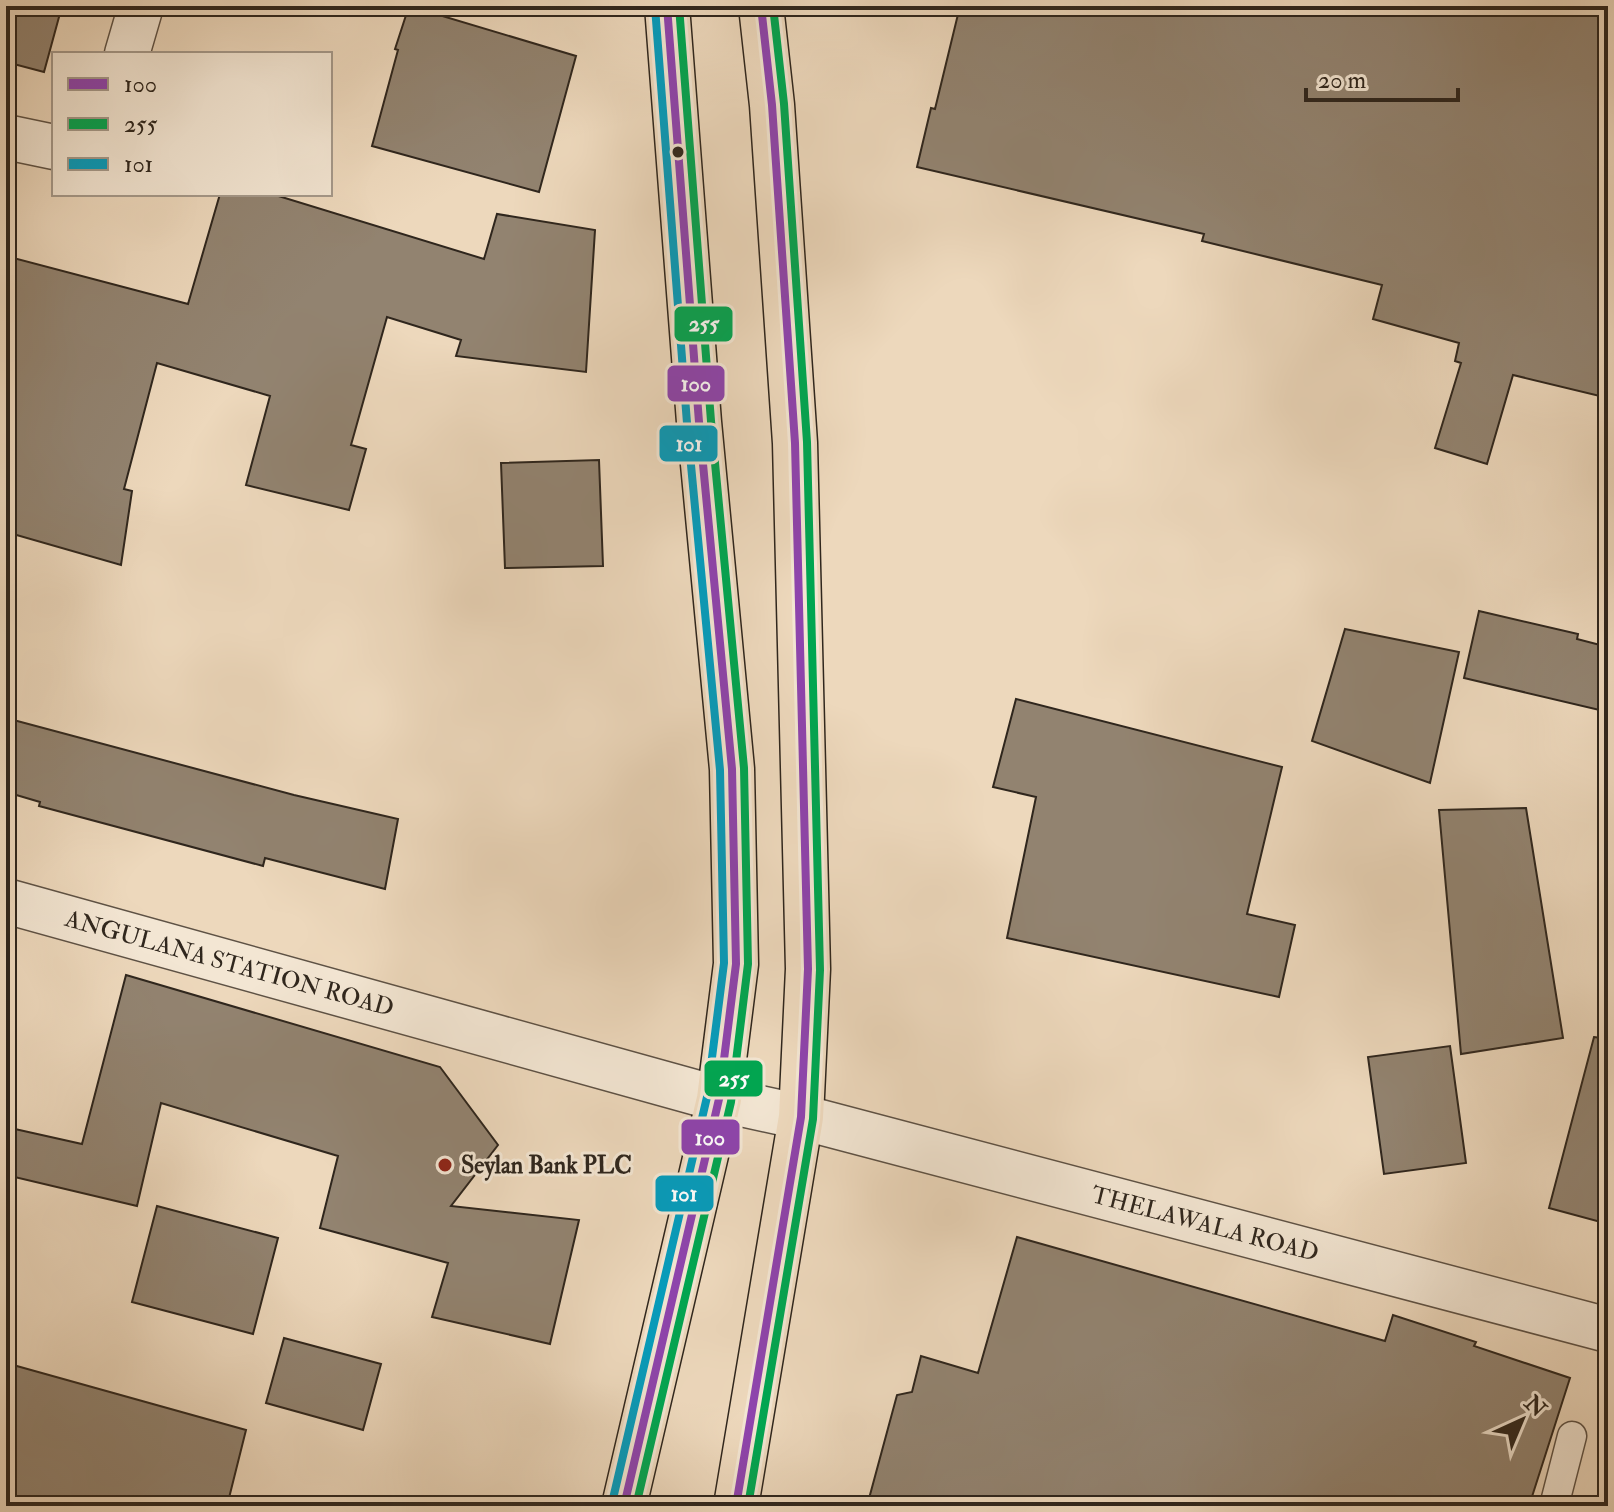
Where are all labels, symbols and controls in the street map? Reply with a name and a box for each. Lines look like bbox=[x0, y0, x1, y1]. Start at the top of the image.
legend bbox=[52, 52, 332, 196]
scale bar bbox=[1306, 52, 1458, 102]
text: 20 m bbox=[1318, 65, 1367, 96]
text: 100 bbox=[124, 69, 157, 100]
text: 255 bbox=[124, 109, 158, 140]
unlabelled marker bbox=[670, 144, 686, 160]
text: 101 bbox=[124, 149, 153, 180]
line badge: 255 bbox=[673, 305, 734, 343]
text: 255 bbox=[689, 310, 720, 338]
line badge: 100 bbox=[666, 364, 726, 403]
text: 100 bbox=[681, 370, 711, 398]
line badge: 101 bbox=[658, 424, 719, 463]
text: 101 bbox=[676, 430, 703, 458]
street label: ANGULANA STATION ROAD bbox=[61, 902, 397, 1023]
line badge: 255 bbox=[703, 1059, 764, 1098]
text: 255 bbox=[719, 1065, 750, 1093]
line badge: 100 bbox=[680, 1118, 741, 1156]
text: 100 bbox=[695, 1124, 725, 1152]
place label: Seylan Bank PLC bbox=[461, 1150, 632, 1181]
marker: Seylan Bank PLC bbox=[436, 1156, 454, 1174]
line badge: 101 bbox=[654, 1174, 715, 1213]
street label: THELAWALA ROAD bbox=[1088, 1179, 1322, 1268]
text: 101 bbox=[671, 1180, 698, 1208]
north arrow bbox=[1482, 1380, 1562, 1460]
text: N bbox=[1518, 1389, 1552, 1423]

